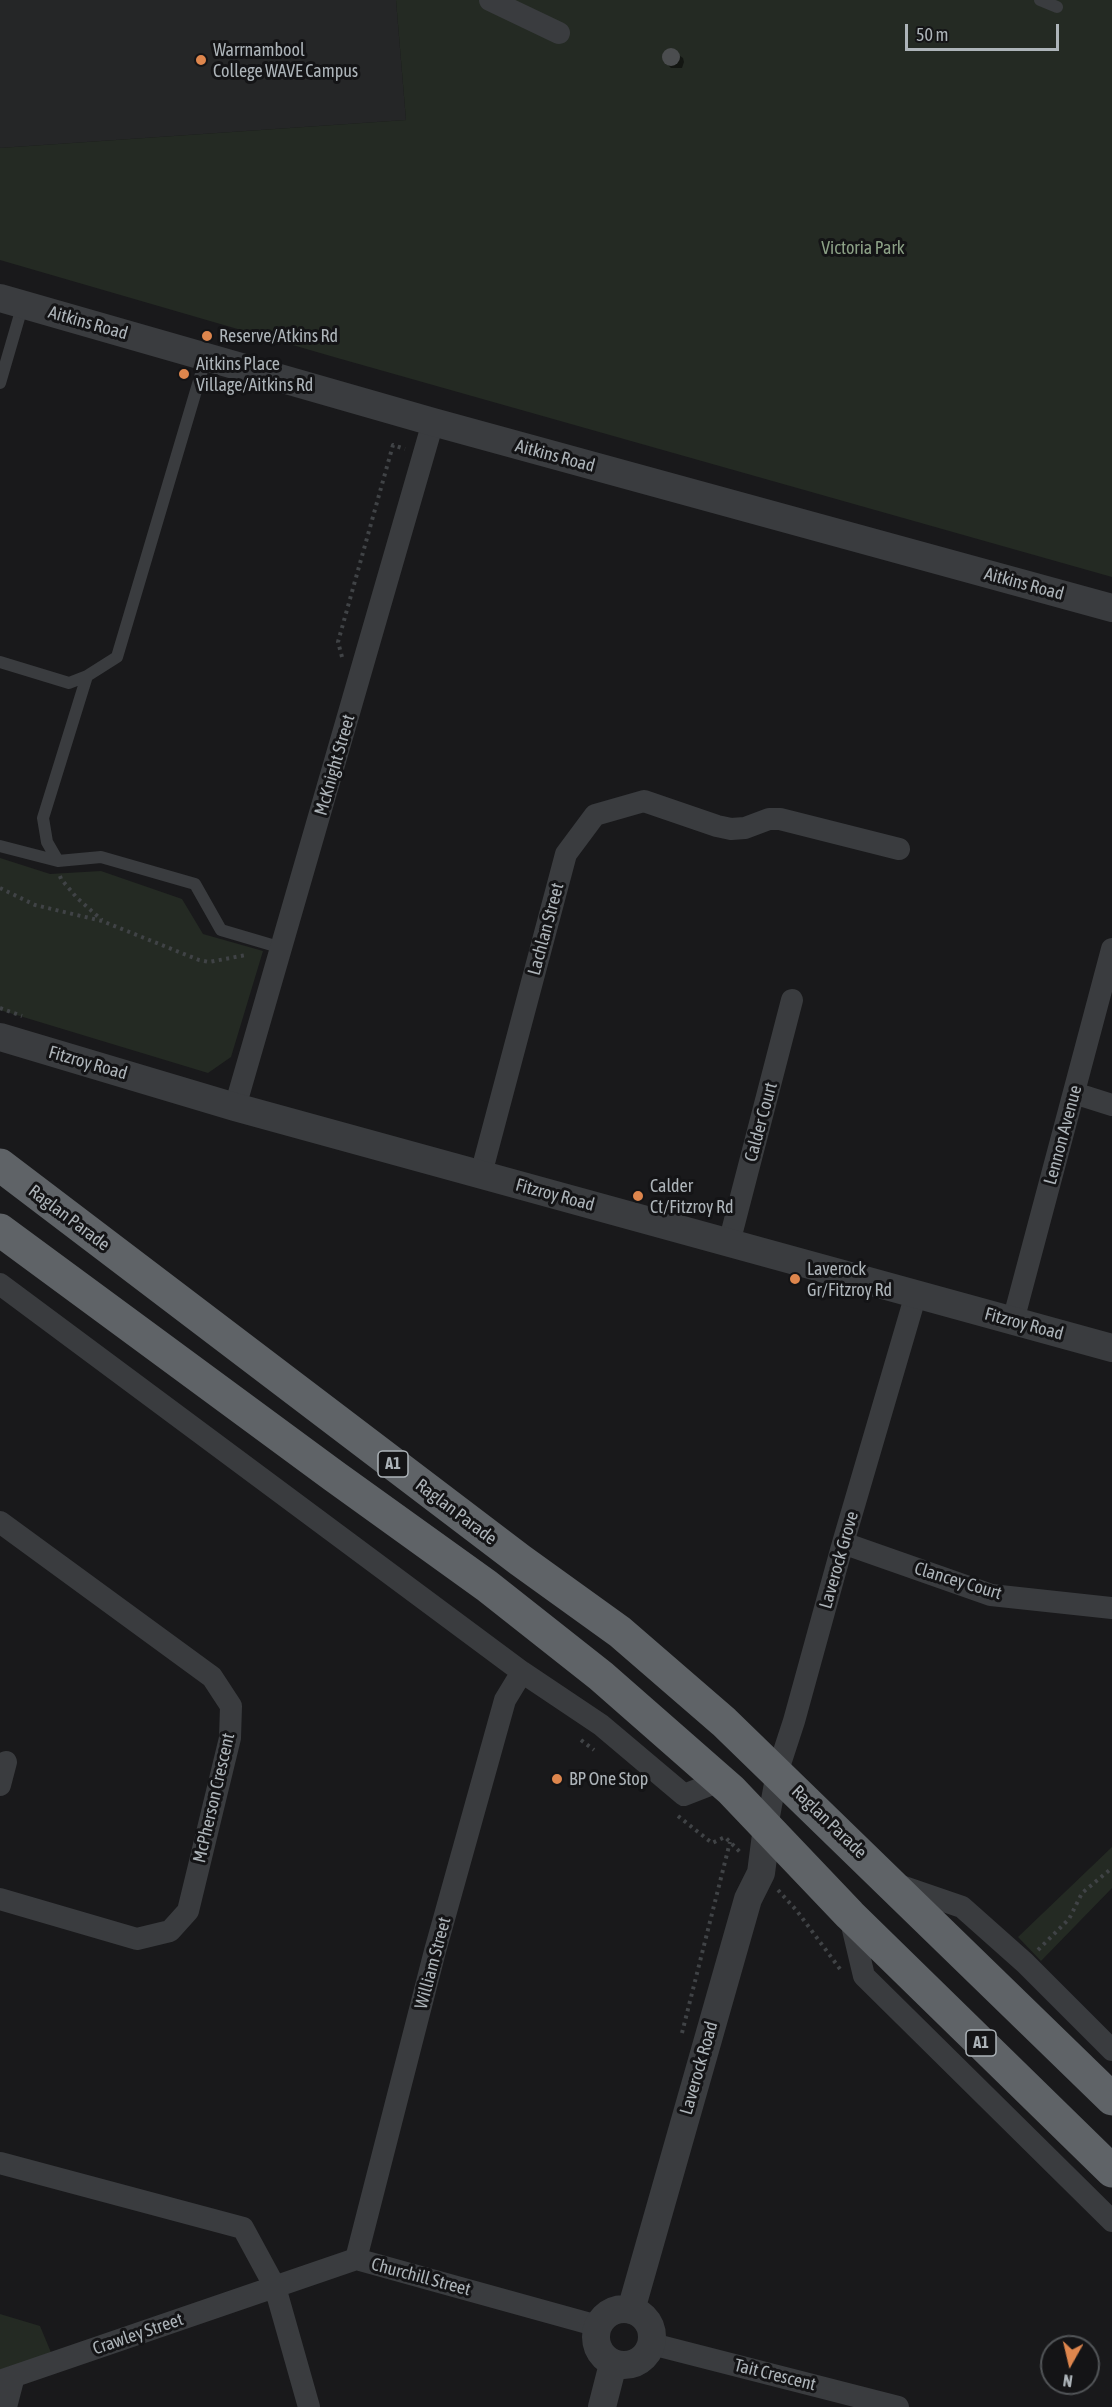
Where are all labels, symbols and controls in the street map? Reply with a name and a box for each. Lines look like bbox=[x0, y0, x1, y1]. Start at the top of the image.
scale bar bbox=[908, 12, 1062, 50]
text: 50 m bbox=[916, 24, 948, 45]
place label: Warrnambool College WAVE Campus bbox=[213, 39, 358, 82]
marker: Warrnambool College WAVE Campus bbox=[194, 53, 208, 67]
park label: Victoria Park bbox=[821, 237, 905, 259]
street label: Aitkins Road bbox=[46, 301, 130, 345]
place label: Reserve/Atkins Rd bbox=[219, 325, 338, 347]
marker: Reserve/Atkins Rd bbox=[200, 329, 214, 343]
place label: Aitkins Place Village/Aitkins Rd bbox=[196, 353, 313, 395]
marker: Aitkins Place Village/Aitkins Rd bbox=[177, 367, 191, 381]
street label: Aitkins Road bbox=[513, 435, 597, 477]
street label: Aitkins Road bbox=[982, 563, 1066, 605]
street label: McKnight Street bbox=[310, 712, 360, 818]
street label: Lachlan Street bbox=[523, 881, 569, 977]
street label: Fitzroy Road bbox=[46, 1041, 130, 1085]
street label: Calder Court bbox=[740, 1080, 782, 1164]
street label: Lennon Avenue bbox=[1039, 1083, 1087, 1187]
street label: Fitzroy Road bbox=[513, 1174, 597, 1216]
place label: Calder Ct/Fitzroy Rd bbox=[650, 1175, 733, 1218]
street label: Raglan Parade bbox=[24, 1180, 114, 1256]
marker: Calder Ct/Fitzroy Rd bbox=[631, 1189, 645, 1203]
place label: Laverock Gr/Fitzroy Rd bbox=[807, 1258, 892, 1300]
marker: Laverock Gr/Fitzroy Rd bbox=[788, 1272, 802, 1286]
street label: Fitzroy Road bbox=[982, 1303, 1066, 1345]
road number: A1 bbox=[378, 1451, 408, 1477]
street label: Raglan Parade bbox=[411, 1474, 501, 1550]
street label: Laverock Grove bbox=[815, 1509, 863, 1611]
street label: Clancey Court bbox=[912, 1558, 1004, 1604]
street label: McPherson Crescent bbox=[189, 1731, 239, 1865]
place label: BP One Stop bbox=[569, 1768, 648, 1790]
marker: BP One Stop bbox=[550, 1772, 564, 1786]
street label: Raglan Parade bbox=[787, 1781, 871, 1863]
street label: William Street bbox=[410, 1915, 456, 2011]
street label: Laverock Road bbox=[675, 2019, 723, 2117]
road number: A1 bbox=[966, 2030, 996, 2056]
street label: Churchill Street bbox=[369, 2253, 473, 2301]
street label: Crawley Street bbox=[90, 2308, 186, 2360]
north arrow bbox=[1040, 2335, 1100, 2395]
street label: Tait Crescent bbox=[732, 2354, 818, 2396]
text: N bbox=[1062, 2371, 1074, 2390]

